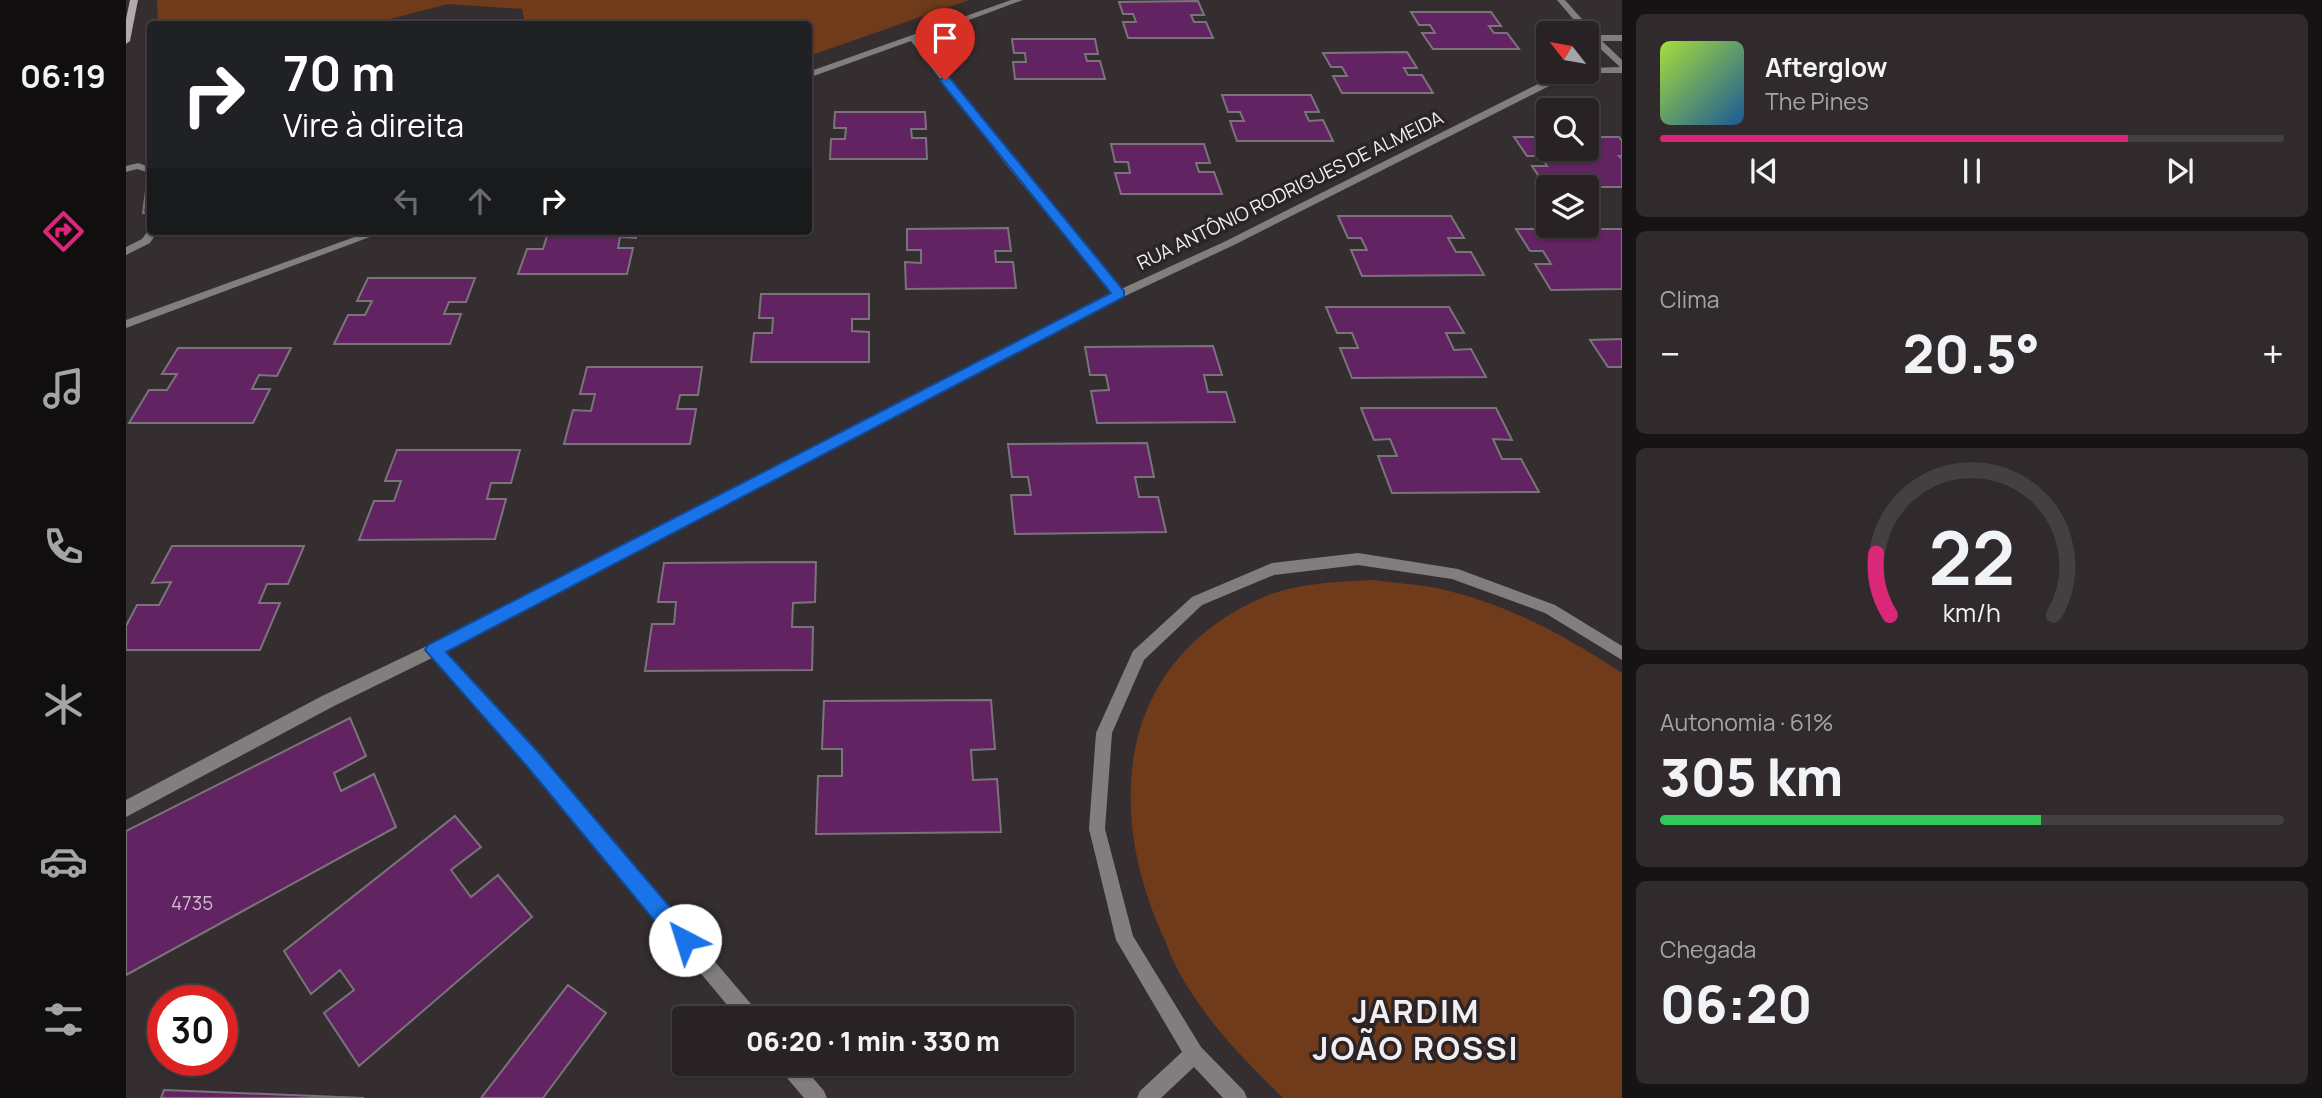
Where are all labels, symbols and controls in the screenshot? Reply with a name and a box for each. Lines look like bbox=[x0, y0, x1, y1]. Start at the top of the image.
pin bbox=[915, 8, 975, 80]
icon: arrive bbox=[926, 19, 964, 57]
north arrow bbox=[1536, 21, 1600, 84]
map controls bbox=[1536, 21, 1599, 238]
text: 70 m bbox=[283, 39, 395, 106]
icon: right bbox=[168, 49, 259, 140]
text: Afterglow bbox=[1765, 49, 1887, 85]
text: 06:19 bbox=[20, 54, 106, 98]
text: The Pines bbox=[1765, 85, 1869, 117]
button: search bbox=[1536, 98, 1599, 161]
text: Vire à direita bbox=[283, 103, 464, 147]
street label: RUA ANTÔNIO RODRIGUES DE ALMEIDA bbox=[1132, 104, 1448, 276]
icon: previous bbox=[1745, 152, 1783, 190]
icon: pause bbox=[1953, 152, 1991, 190]
icon: next bbox=[2161, 152, 2199, 190]
button: layers bbox=[1536, 175, 1599, 238]
icon: left bbox=[388, 182, 426, 220]
icon: ahead bbox=[461, 182, 499, 220]
icon: right bbox=[534, 182, 572, 220]
icon: directions bbox=[39, 207, 88, 256]
text: Clima bbox=[1660, 283, 1719, 315]
text: 20.5° bbox=[1903, 318, 2040, 389]
text: − bbox=[1660, 327, 1681, 379]
text: + bbox=[2262, 327, 2284, 379]
icon: music bbox=[39, 364, 88, 413]
text: 22 bbox=[1929, 507, 2015, 607]
icon: phone bbox=[39, 522, 88, 571]
text: km/h bbox=[1943, 595, 2001, 630]
icon: climate bbox=[39, 680, 88, 729]
text: Autonomia · 61% bbox=[1660, 706, 1833, 738]
text: 305 km bbox=[1660, 741, 1843, 812]
icon: car bbox=[39, 837, 88, 886]
house number: 4735 bbox=[171, 890, 213, 916]
position arrow bbox=[648, 903, 722, 977]
text: Chegada bbox=[1660, 933, 1756, 965]
text: 06:20 bbox=[1660, 968, 1812, 1039]
speed limit sign: 30 bbox=[147, 985, 238, 1076]
district label: JARDIM JOÃO ROSSI bbox=[1312, 989, 1520, 1070]
icon: filters bbox=[39, 995, 88, 1044]
text: 06:20 · 1 min · 330 m bbox=[746, 1023, 1000, 1059]

